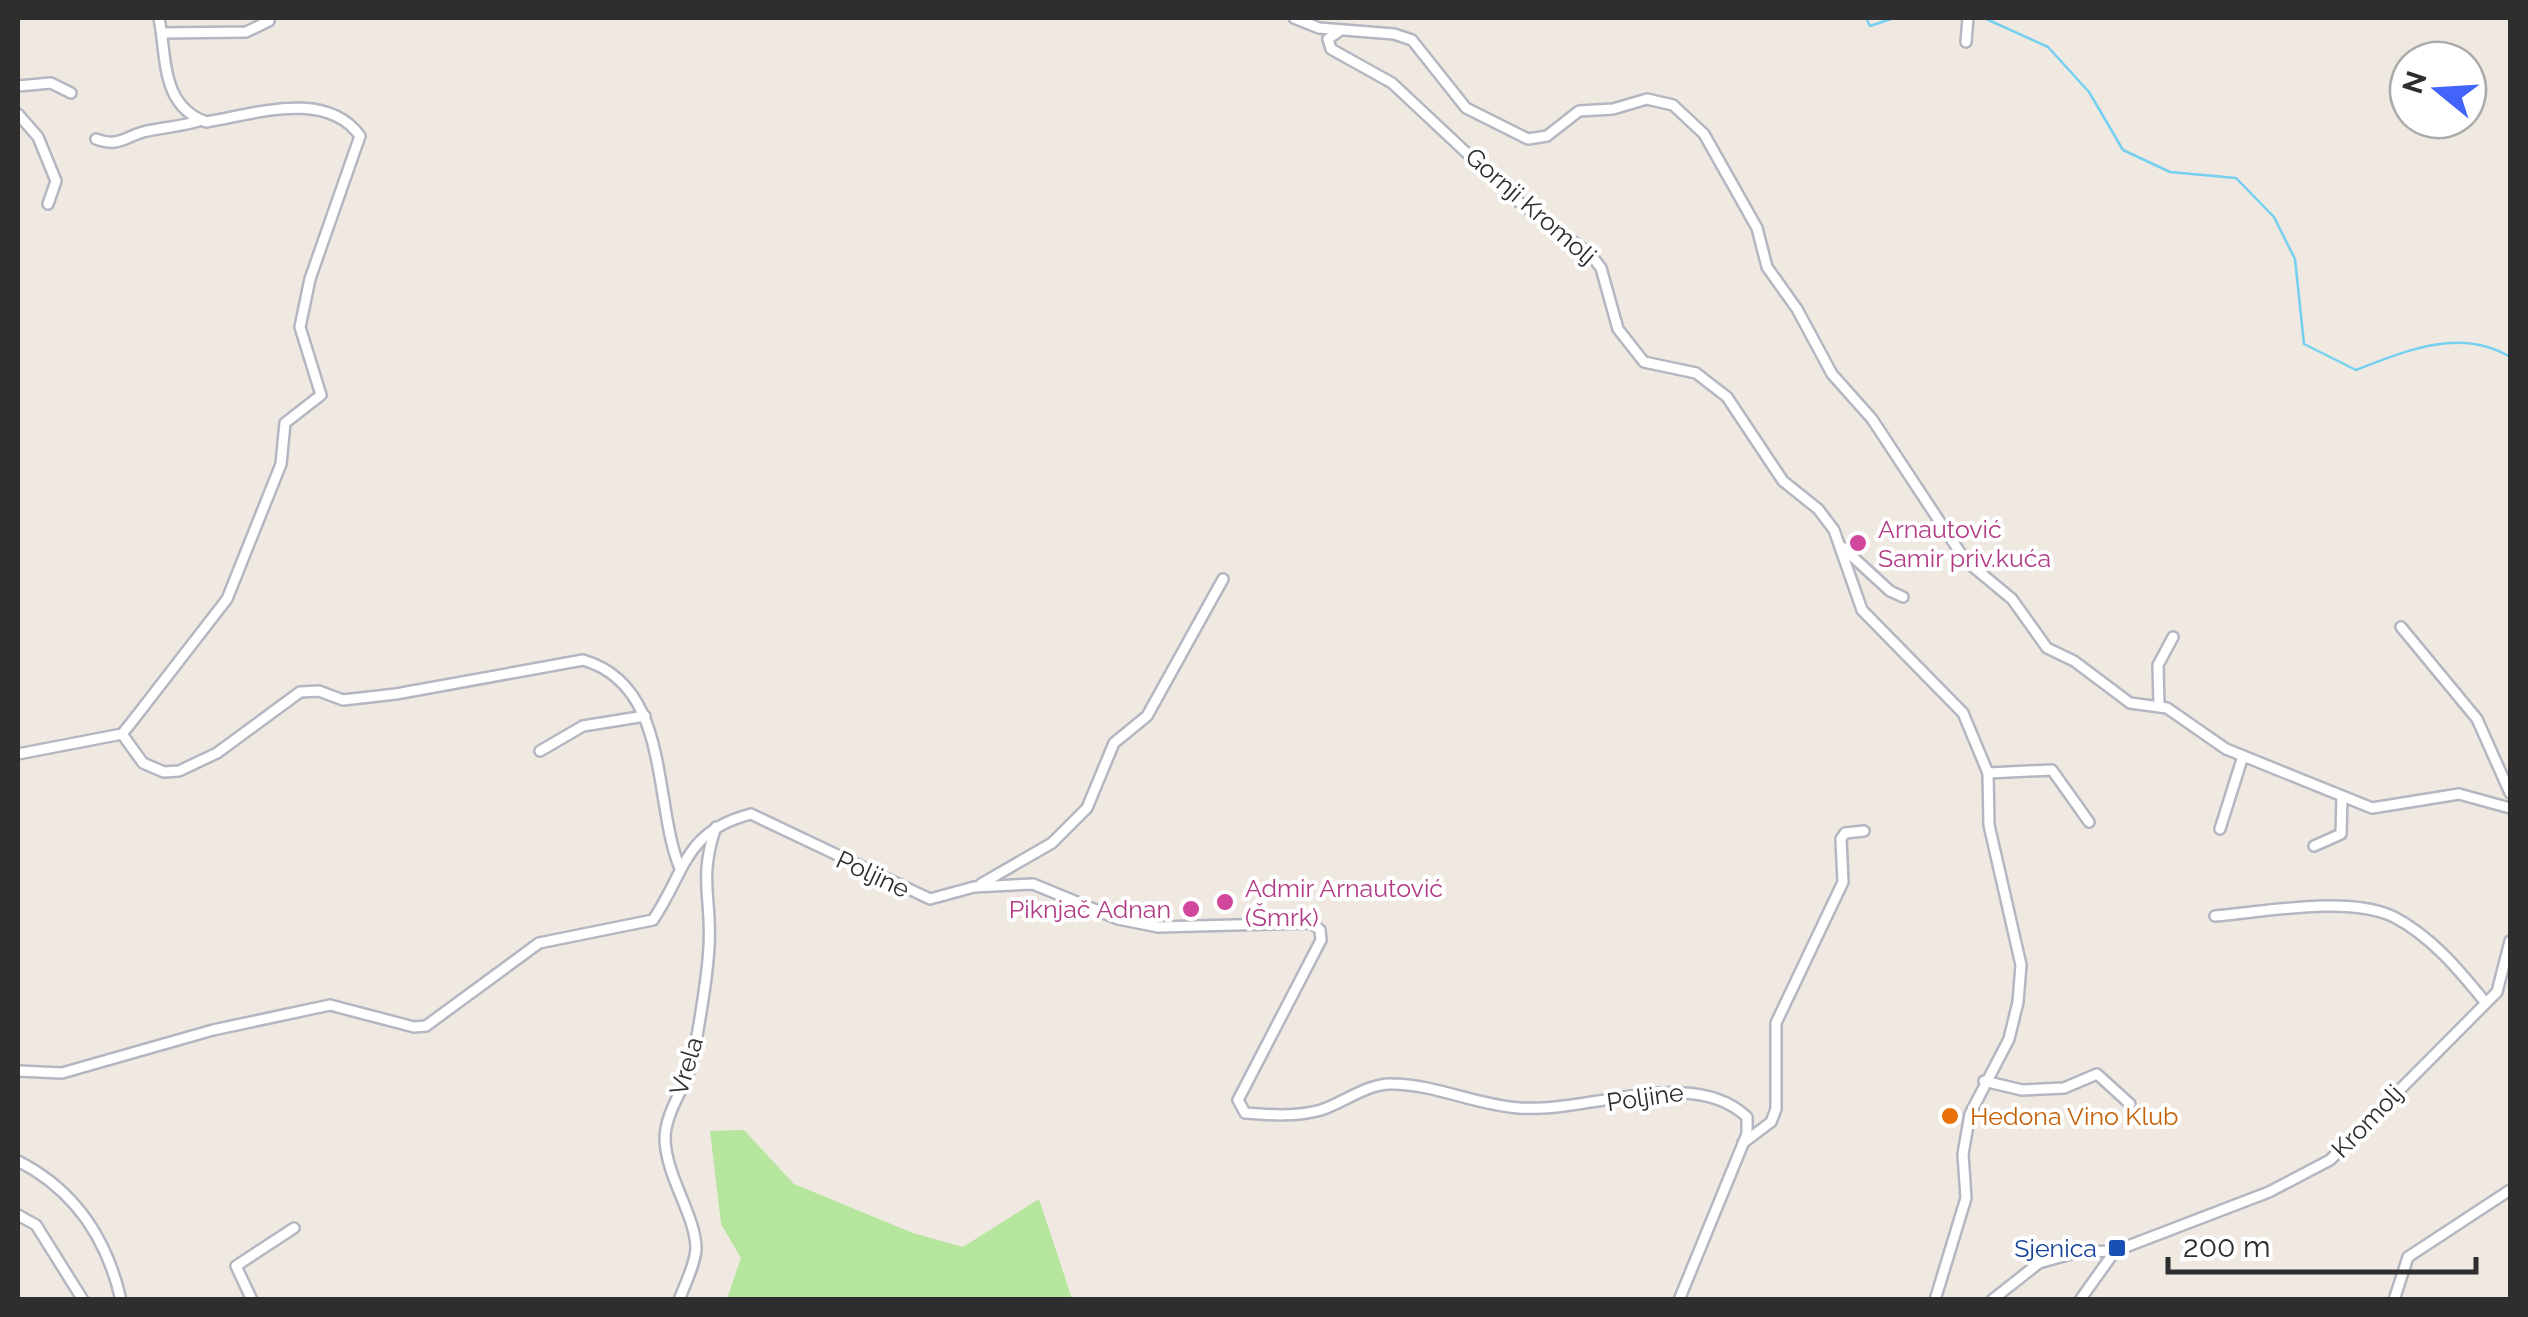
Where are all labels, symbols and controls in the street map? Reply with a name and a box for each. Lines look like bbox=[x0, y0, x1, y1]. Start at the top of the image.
north arrow bbox=[2388, 40, 2488, 140]
text: N bbox=[2396, 67, 2434, 98]
street label: Gornji Kromolj bbox=[1460, 141, 1602, 271]
place label: Arnautović Samir priv.kuća bbox=[1878, 514, 2051, 573]
marker: Arnautović Samir priv.kuća bbox=[1847, 532, 1869, 554]
street label: Poljine bbox=[832, 844, 914, 904]
place label: Admir Arnautović (Šmrk) bbox=[1245, 873, 1443, 932]
marker: Admir Arnautović (Šmrk) bbox=[1214, 891, 1236, 913]
place label: Piknjač Adnan bbox=[1009, 894, 1171, 924]
marker: Piknjač Adnan bbox=[1180, 898, 1202, 920]
street label: Vrela bbox=[663, 1033, 709, 1099]
street label: Poljine bbox=[1605, 1077, 1685, 1117]
street label: Kromolj bbox=[2325, 1078, 2409, 1164]
place label: Hedona Vino Klub bbox=[1970, 1101, 2178, 1131]
marker: Hedona Vino Klub bbox=[1939, 1105, 1961, 1127]
scale bar bbox=[2168, 1212, 2476, 1274]
text: 200 m bbox=[2183, 1229, 2271, 1264]
place label: Sjenica bbox=[2014, 1233, 2097, 1263]
marker: Sjenica bbox=[2106, 1237, 2128, 1259]

